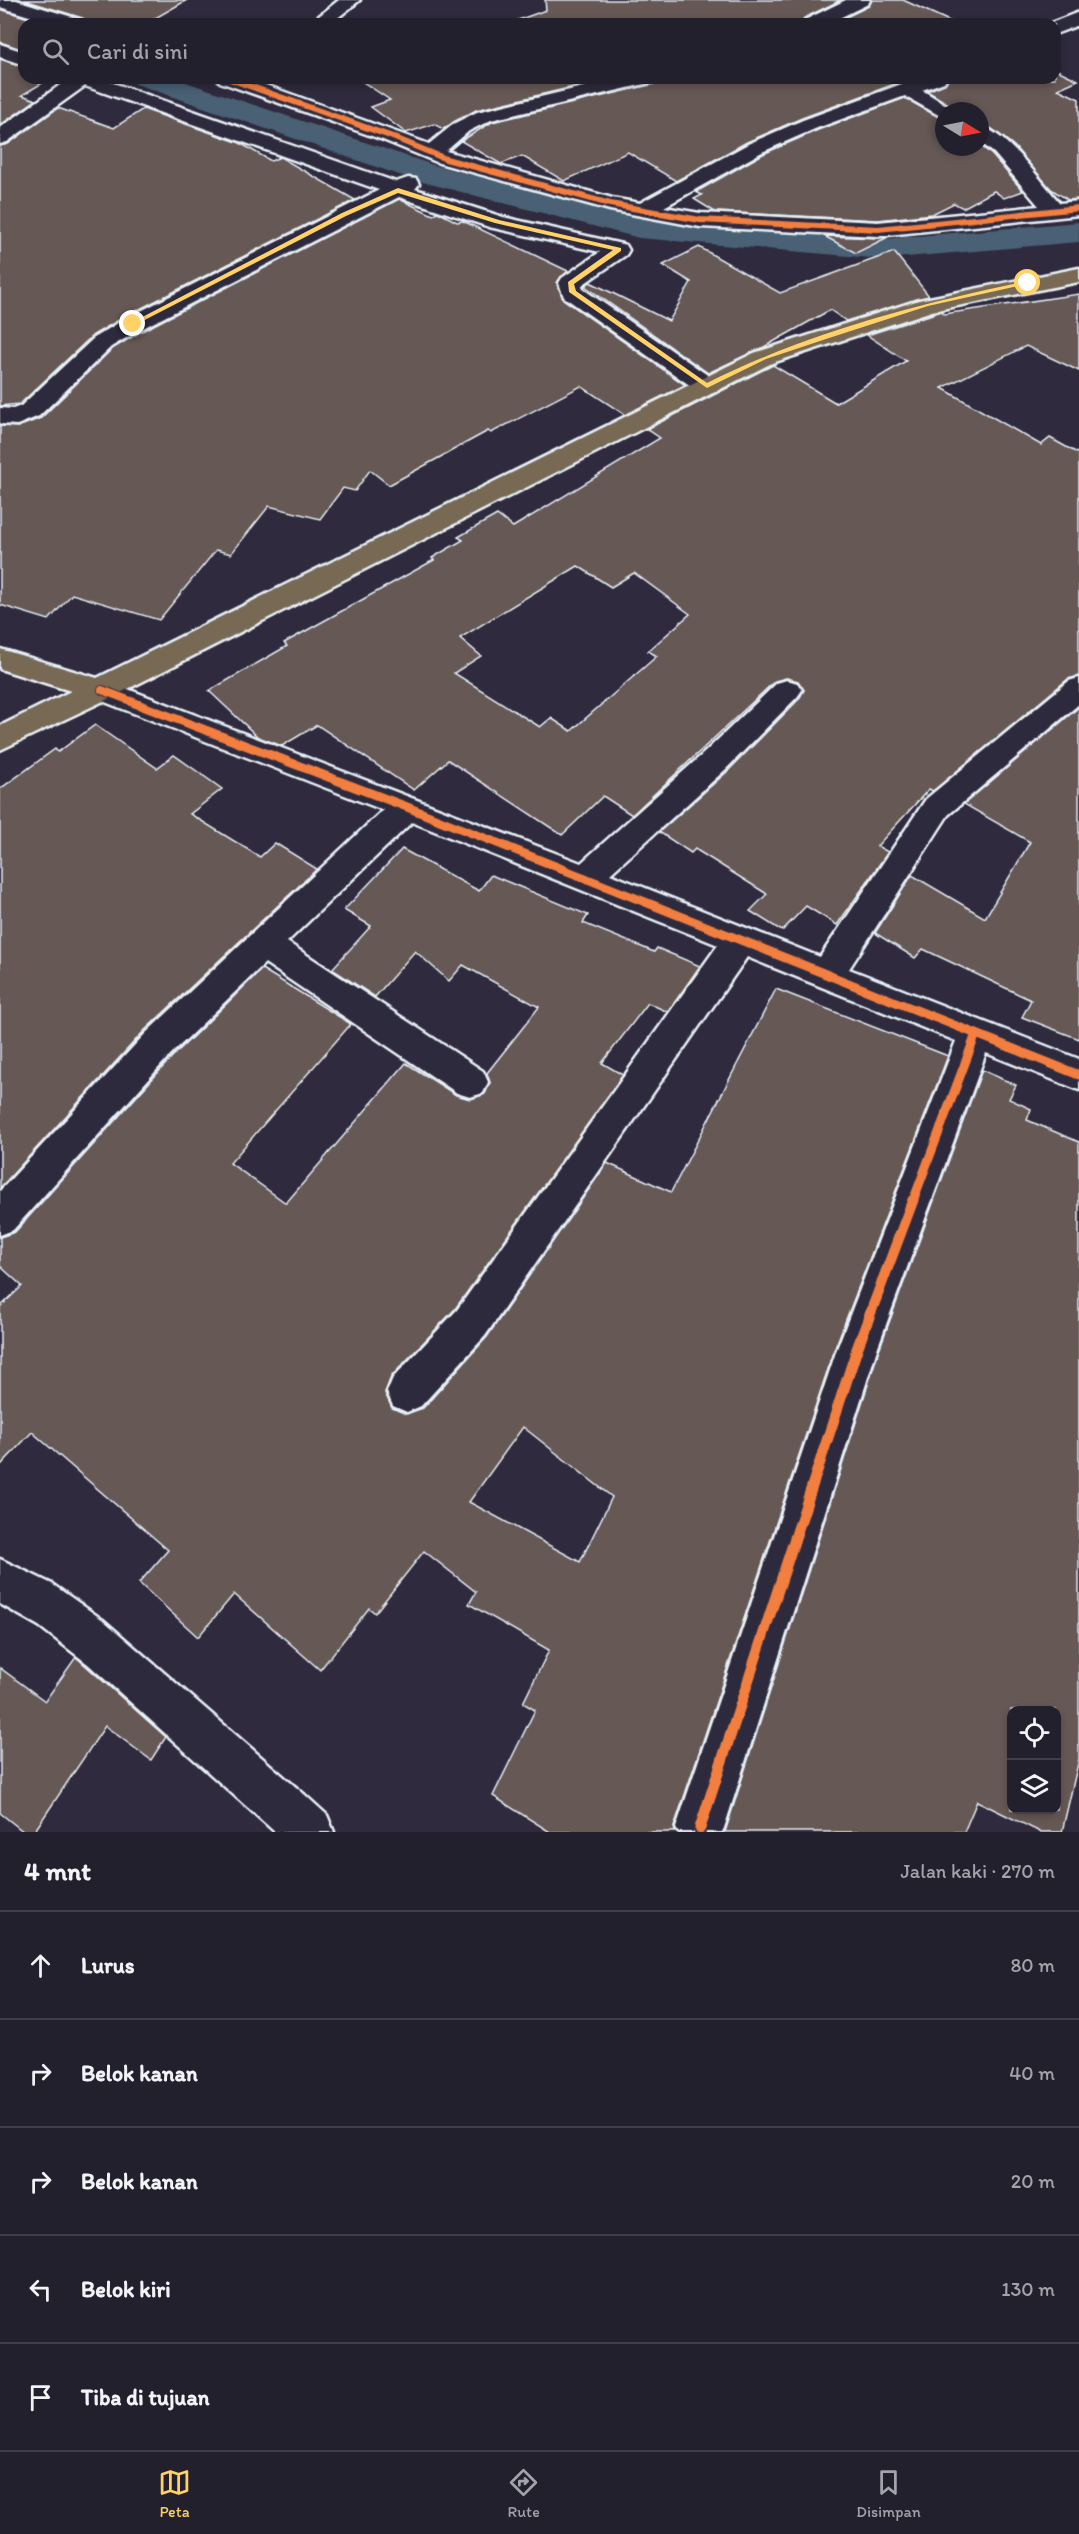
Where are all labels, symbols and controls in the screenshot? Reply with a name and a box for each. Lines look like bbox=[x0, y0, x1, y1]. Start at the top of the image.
search box bbox=[18, 18, 1061, 84]
icon: search bbox=[39, 35, 72, 68]
text: Cari di sini bbox=[87, 38, 188, 65]
north arrow bbox=[935, 102, 989, 156]
route start bbox=[1014, 269, 1040, 295]
route end bbox=[119, 310, 145, 336]
map controls bbox=[1007, 1706, 1061, 1814]
button: locate bbox=[1007, 1706, 1061, 1760]
button: layers bbox=[1007, 1760, 1061, 1814]
text: 4 mnt bbox=[24, 1855, 91, 1887]
text: Jalan kaki · 270 m bbox=[901, 1859, 1055, 1883]
icon: ahead bbox=[24, 1949, 57, 1982]
text: Lurus bbox=[81, 1952, 135, 1979]
text: 80 m bbox=[1010, 1953, 1055, 1977]
icon: right bbox=[24, 2057, 57, 2090]
text: Belok kanan bbox=[81, 2060, 198, 2087]
text: 40 m bbox=[1009, 2061, 1055, 2085]
icon: right bbox=[24, 2165, 57, 2198]
text: Belok kanan bbox=[81, 2168, 198, 2195]
text: 20 m bbox=[1011, 2169, 1055, 2193]
icon: left bbox=[24, 2273, 57, 2306]
text: Belok kiri bbox=[81, 2276, 171, 2303]
text: 130 m bbox=[1001, 2277, 1055, 2301]
icon: arrive bbox=[24, 2381, 57, 2414]
text: Tiba di tujuan bbox=[81, 2384, 210, 2411]
tab: Peta bbox=[158, 2466, 191, 2521]
tab: Rute bbox=[507, 2466, 540, 2521]
tab: Disimpan bbox=[856, 2466, 921, 2521]

